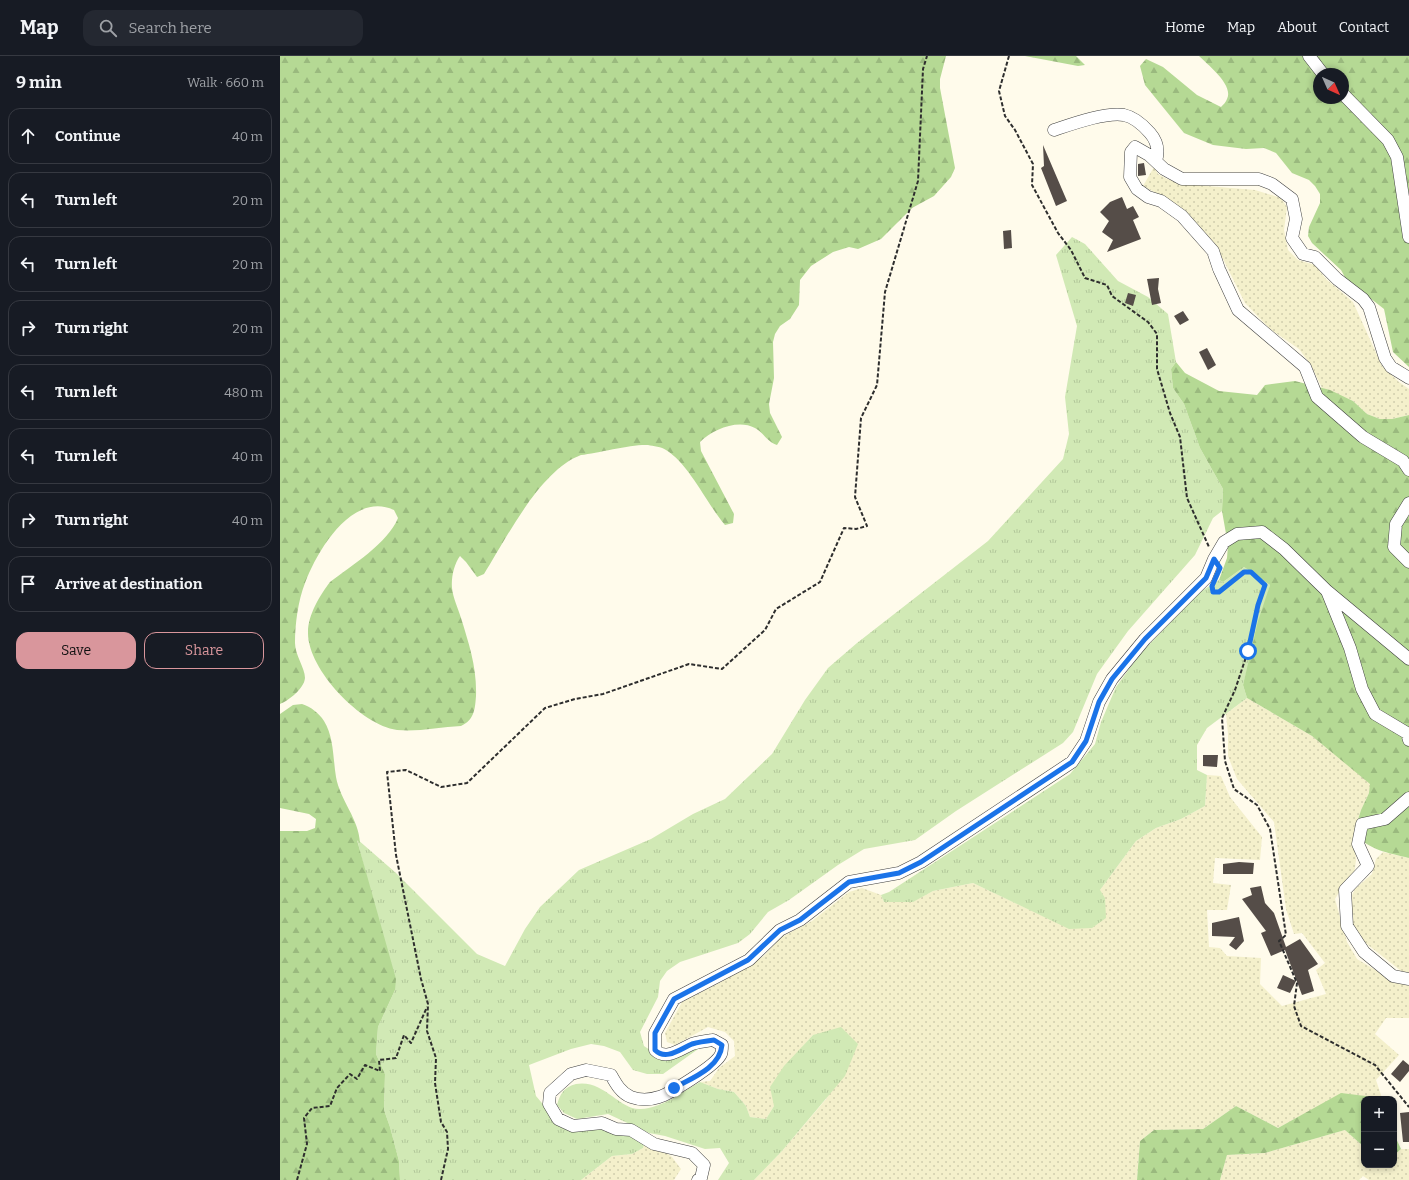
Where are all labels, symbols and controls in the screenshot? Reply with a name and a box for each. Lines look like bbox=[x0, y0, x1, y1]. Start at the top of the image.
search box bbox=[83, 10, 363, 46]
text: Map bbox=[20, 16, 59, 39]
icon: search bbox=[97, 17, 119, 39]
text: Search here bbox=[129, 19, 212, 37]
text: Home bbox=[1165, 19, 1205, 36]
text: Map bbox=[1227, 19, 1255, 36]
text: About bbox=[1277, 19, 1317, 36]
text: Contact bbox=[1339, 19, 1389, 36]
north arrow bbox=[1313, 68, 1349, 104]
text: 9 min bbox=[16, 72, 62, 93]
text: Walk · 660 m bbox=[187, 75, 264, 90]
icon: ahead bbox=[17, 125, 39, 147]
text: Continue bbox=[55, 127, 121, 145]
text: 40 m bbox=[232, 129, 263, 144]
icon: left bbox=[17, 189, 39, 211]
text: Turn left bbox=[55, 191, 117, 209]
text: 20 m bbox=[233, 193, 263, 208]
icon: left bbox=[17, 253, 39, 275]
text: Turn left bbox=[55, 255, 117, 273]
text: 20 m bbox=[233, 257, 263, 272]
icon: right bbox=[17, 317, 39, 339]
text: Turn right bbox=[55, 319, 128, 337]
text: 20 m bbox=[233, 321, 263, 336]
icon: left bbox=[17, 381, 39, 403]
text: Turn left bbox=[55, 383, 117, 401]
text: 480 m bbox=[224, 385, 263, 400]
icon: left bbox=[17, 445, 39, 467]
text: Turn left bbox=[55, 447, 117, 465]
text: 40 m bbox=[232, 449, 263, 464]
icon: right bbox=[17, 509, 39, 531]
text: Turn right bbox=[55, 511, 128, 529]
text: 40 m bbox=[232, 513, 263, 528]
icon: arrive bbox=[17, 573, 39, 595]
text: Arrive at destination bbox=[55, 575, 202, 593]
button: Save bbox=[16, 632, 136, 669]
button: Share bbox=[144, 632, 264, 669]
route start bbox=[1239, 642, 1257, 660]
route end bbox=[665, 1079, 683, 1097]
map controls bbox=[1361, 1096, 1397, 1168]
button: + bbox=[1361, 1096, 1397, 1132]
button: − bbox=[1361, 1132, 1397, 1168]

